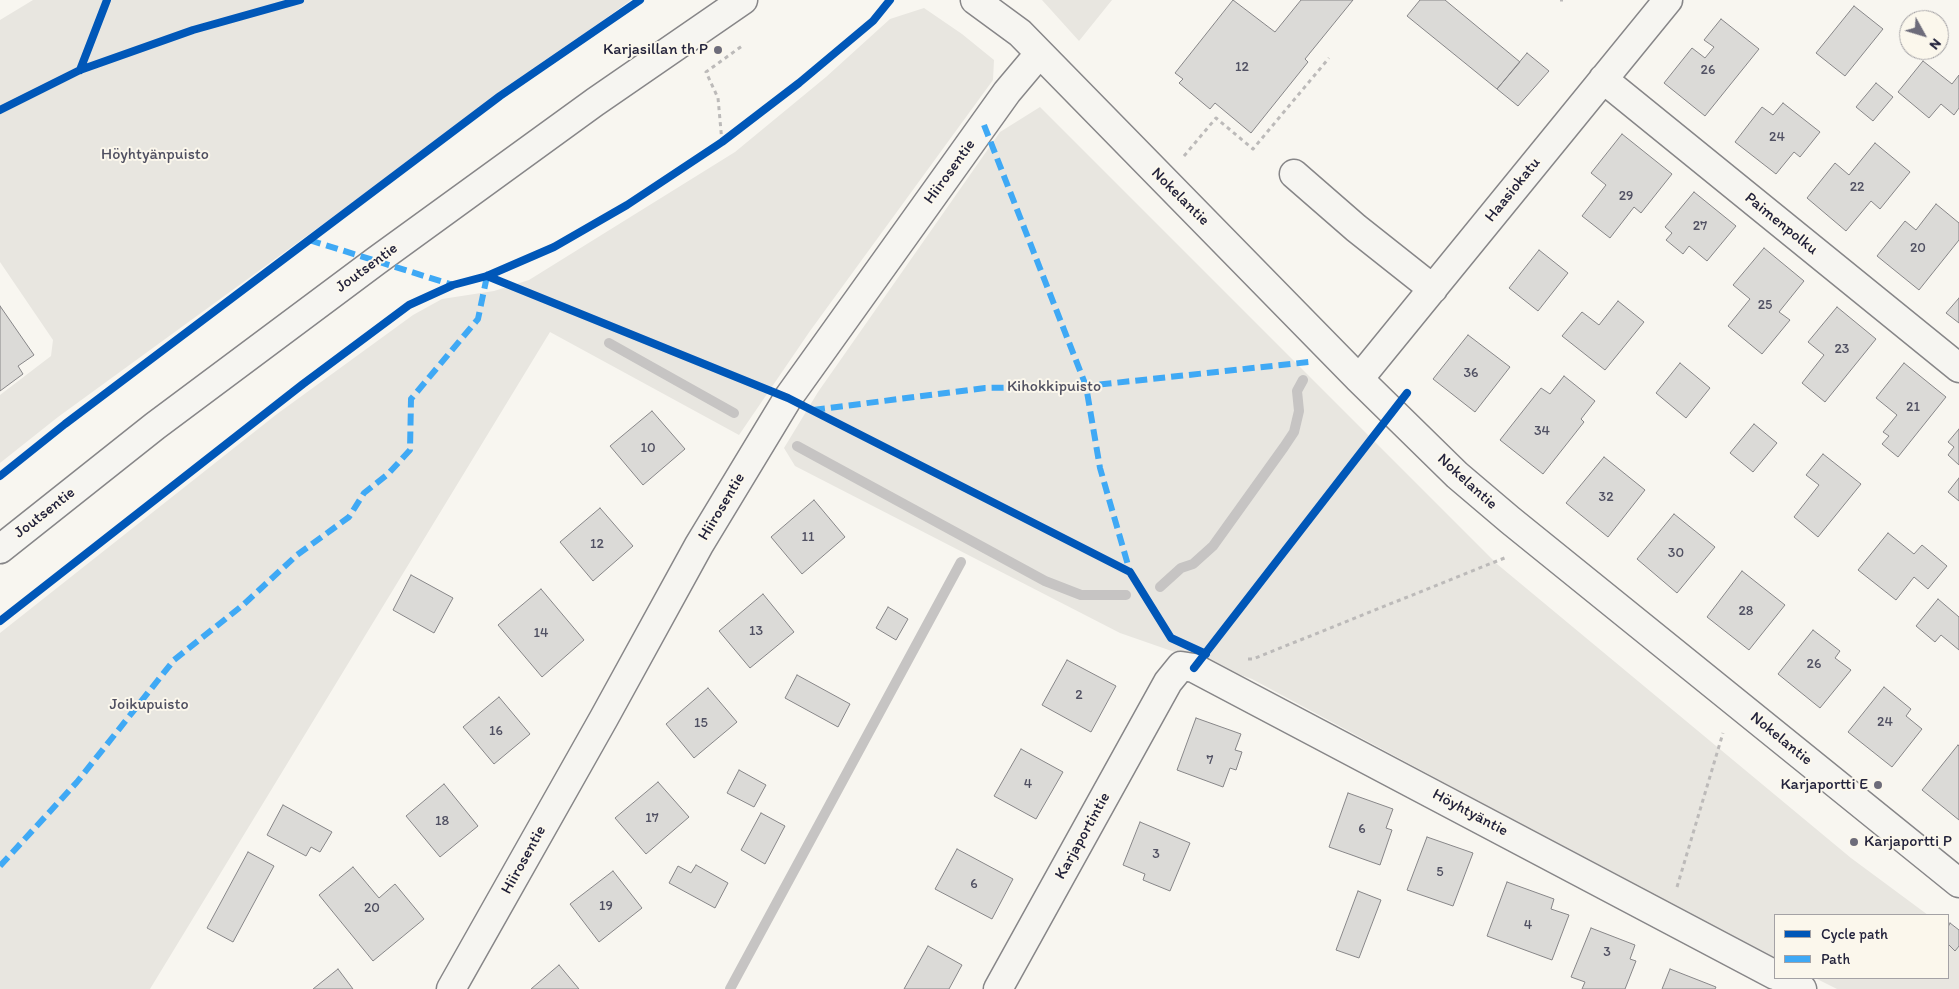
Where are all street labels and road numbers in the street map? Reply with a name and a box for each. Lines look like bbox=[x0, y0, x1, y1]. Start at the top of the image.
street label: Hiirosentie bbox=[920, 136, 980, 208]
street label: Haasiokatu bbox=[1481, 154, 1545, 226]
street label: Nokelantie bbox=[1147, 164, 1213, 230]
street label: Paimenpolku bbox=[1740, 189, 1822, 259]
street label: Joutsentie bbox=[332, 239, 402, 297]
street label: Nokelantie bbox=[1433, 450, 1501, 514]
street label: Hiirosentie bbox=[694, 470, 750, 544]
street label: Joutsentie bbox=[11, 483, 79, 543]
street label: Nokelantie bbox=[1746, 708, 1816, 770]
street label: Höyhtyäntie bbox=[1429, 785, 1511, 841]
street label: Karjaportintie bbox=[1051, 789, 1115, 883]
street label: Hiirosentie bbox=[497, 822, 551, 898]

